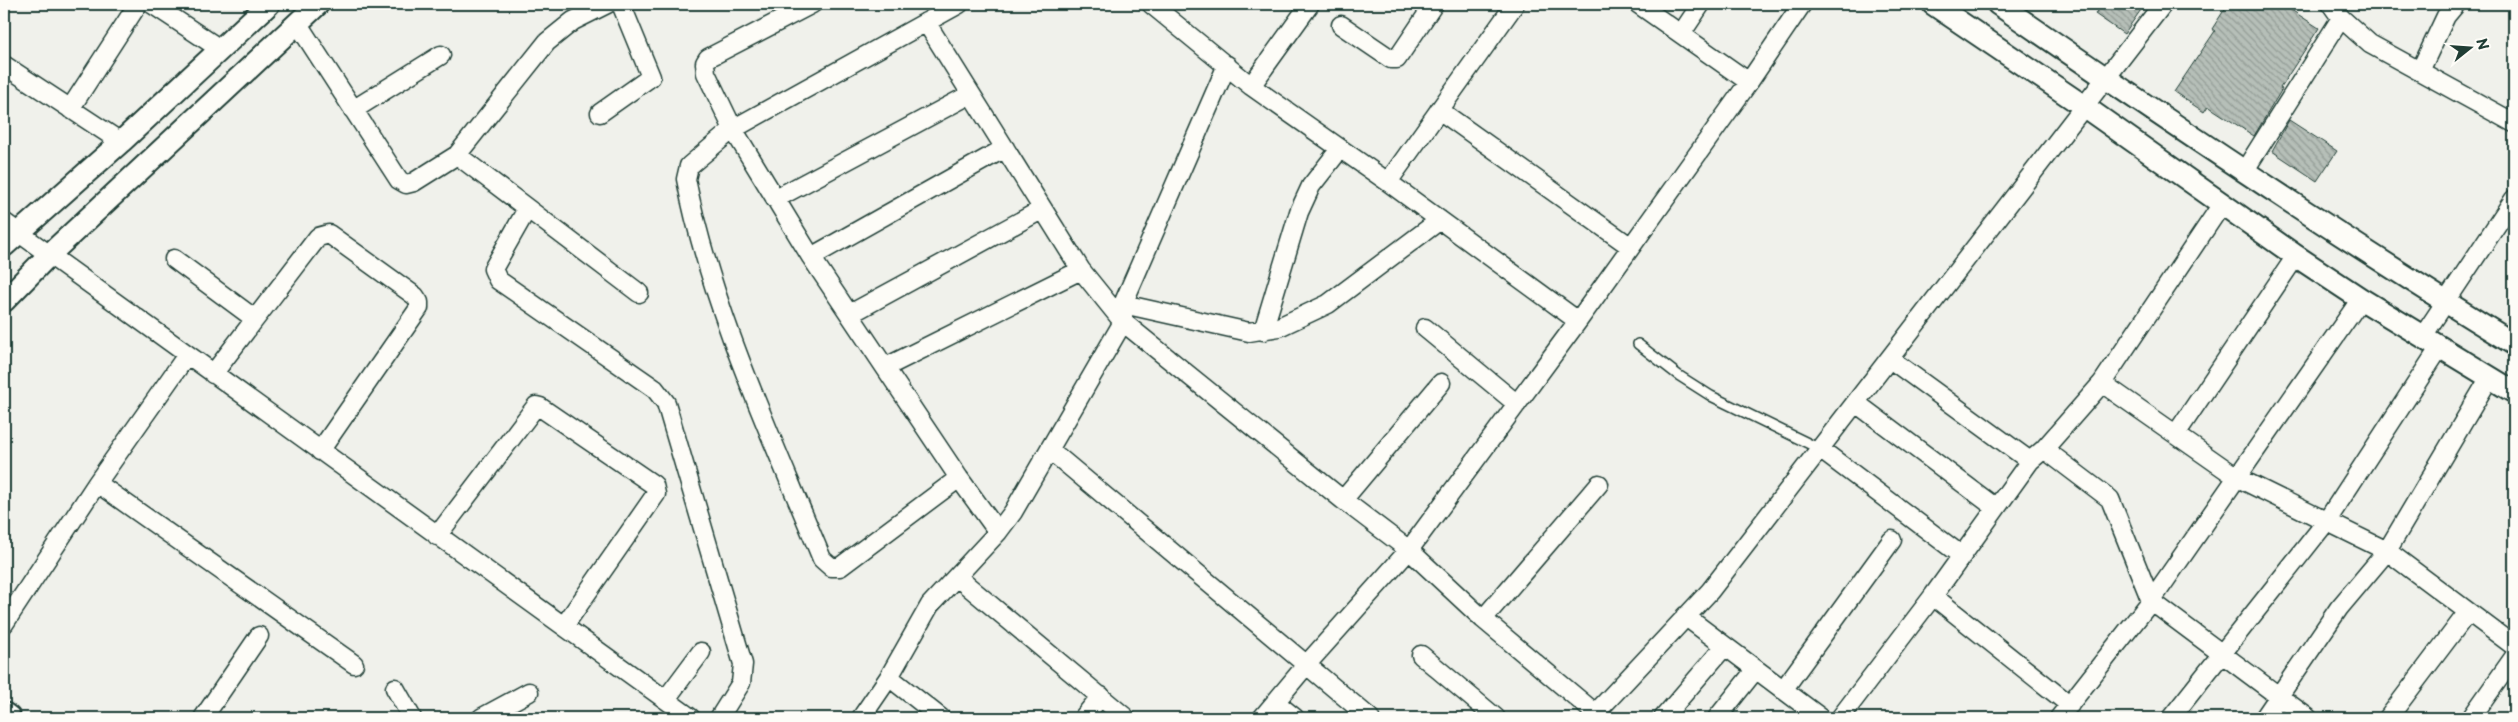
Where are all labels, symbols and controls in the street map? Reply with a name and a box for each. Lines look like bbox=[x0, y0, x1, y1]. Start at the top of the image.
north arrow bbox=[2446, 22, 2496, 72]
text: N bbox=[2471, 36, 2495, 52]

